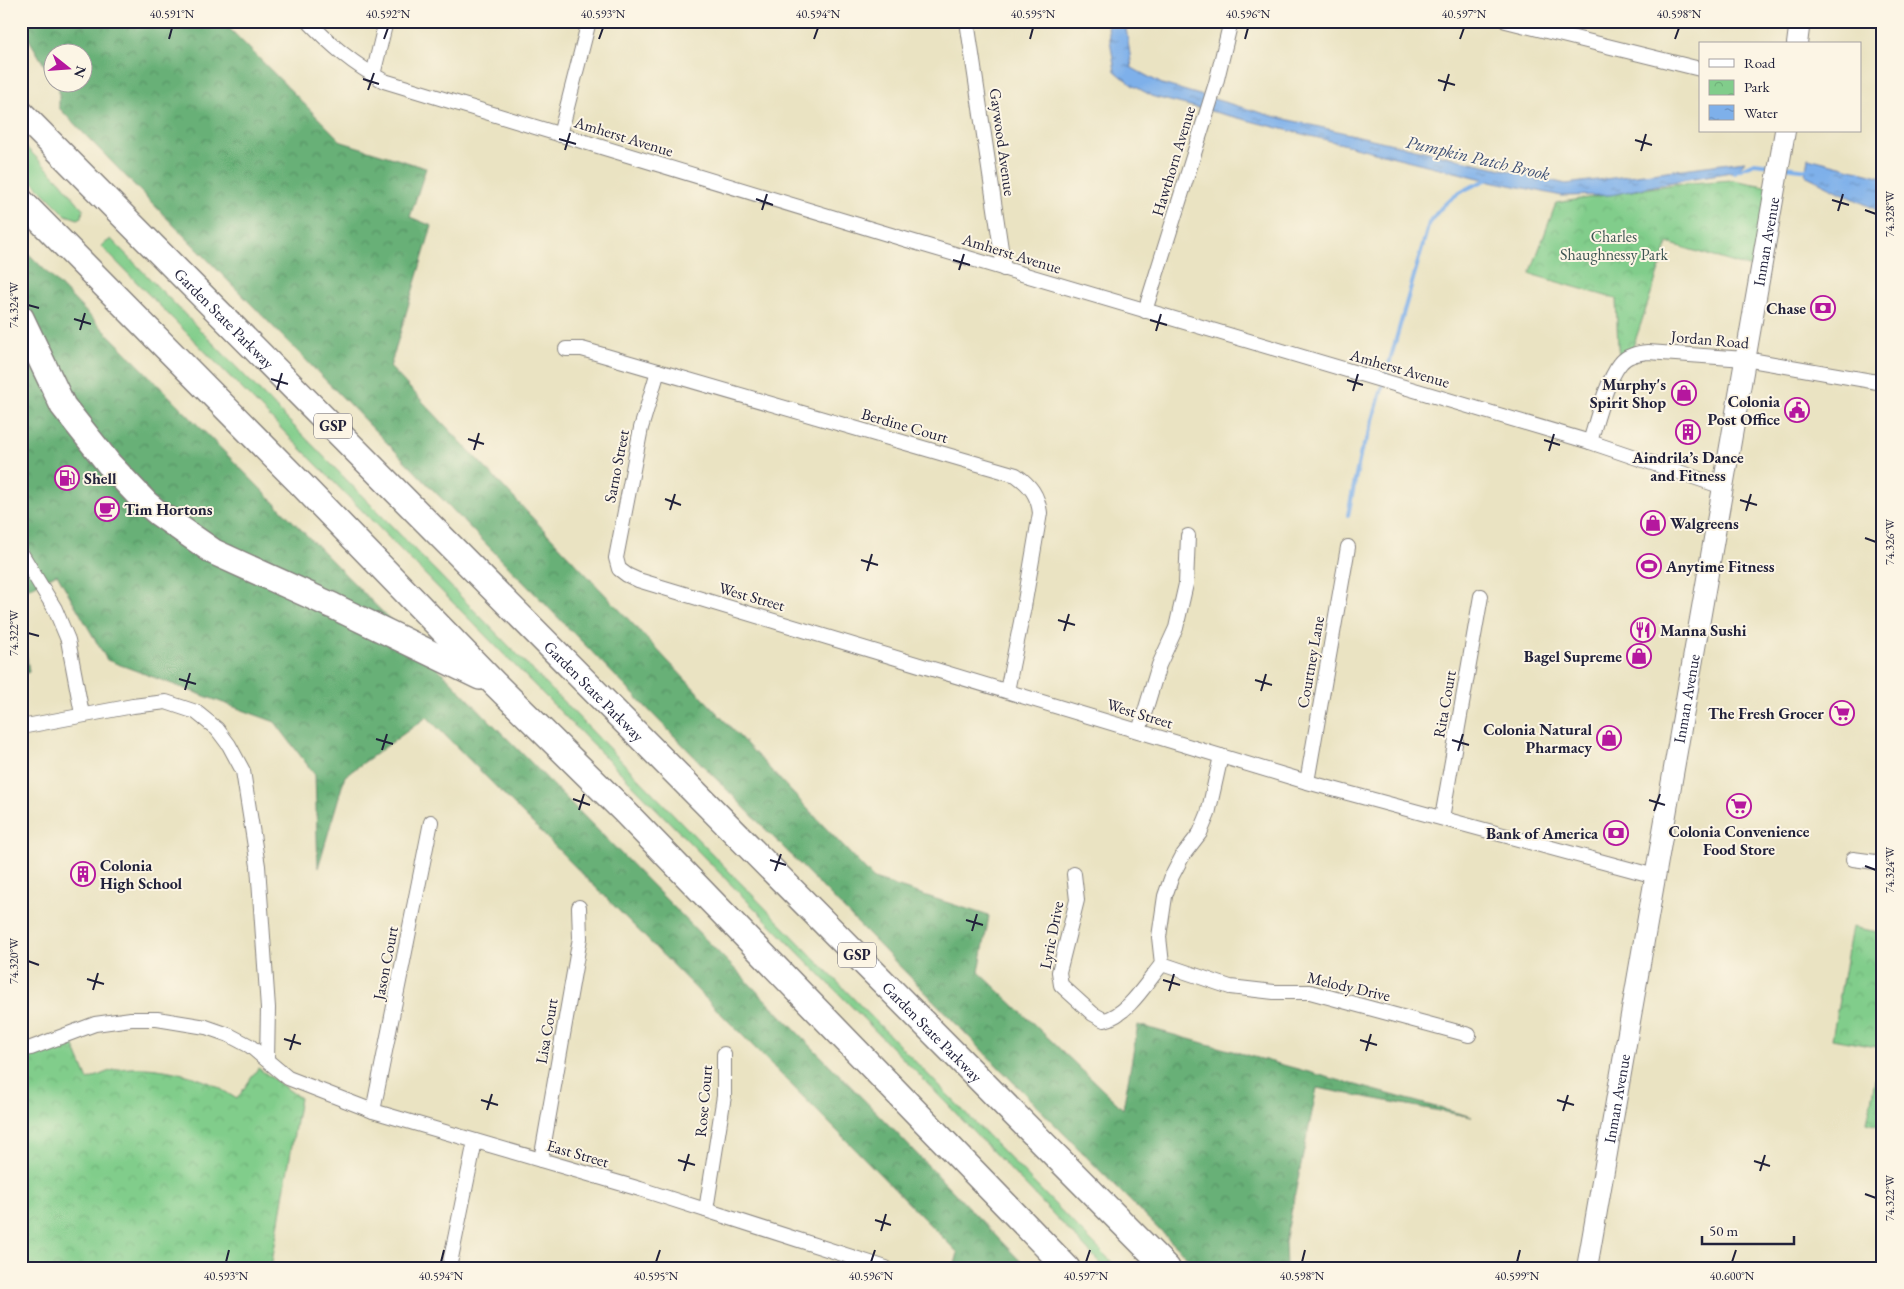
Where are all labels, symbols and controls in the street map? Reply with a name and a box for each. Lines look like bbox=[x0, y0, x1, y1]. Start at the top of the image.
text: 40.591°N bbox=[150, 6, 195, 22]
text: 40.592°N bbox=[366, 6, 411, 22]
text: 40.593°N bbox=[581, 6, 626, 22]
text: 40.594°N bbox=[796, 6, 841, 22]
text: 40.595°N bbox=[1011, 6, 1056, 22]
text: 40.596°N bbox=[1226, 6, 1271, 22]
text: 40.597°N bbox=[1442, 6, 1487, 22]
text: 40.598°N bbox=[1657, 6, 1702, 22]
north arrow bbox=[42, 42, 92, 92]
legend bbox=[1699, 42, 1862, 132]
text: Road bbox=[1744, 53, 1776, 72]
text: N bbox=[70, 64, 91, 80]
text: Park bbox=[1744, 77, 1771, 96]
street label: Gaywood Avenue bbox=[985, 87, 1020, 197]
text: Water bbox=[1744, 103, 1778, 122]
street label: Hawthorn Avenue bbox=[1147, 104, 1200, 219]
street label: Amherst Avenue bbox=[571, 111, 676, 162]
water label: Pumpkin Patch Brook bbox=[1404, 130, 1552, 186]
text: 74.328°W bbox=[1882, 190, 1898, 237]
street label: Inman Avenue bbox=[1748, 195, 1784, 288]
park label: Charles Shaughnessy Park bbox=[1560, 226, 1669, 265]
street label: Amherst Avenue bbox=[959, 228, 1064, 279]
street label: Garden State Parkway bbox=[170, 264, 280, 374]
text: 74.324°W bbox=[6, 281, 22, 328]
bank icon: Chase bbox=[1810, 295, 1836, 321]
place label: Chase bbox=[1766, 298, 1806, 319]
street label: Jordan Road bbox=[1668, 325, 1751, 353]
street label: Amherst Avenue bbox=[1347, 344, 1452, 393]
place label: Murphy's Spirit Shop bbox=[1590, 374, 1666, 413]
shop icon: Murphy's Spirit Shop bbox=[1671, 380, 1697, 406]
place label: Colonia Post Office bbox=[1707, 391, 1781, 430]
public building icon: Colonia Post Office bbox=[1784, 397, 1810, 423]
street label: Berdine Court bbox=[859, 403, 951, 448]
road number: GSP bbox=[314, 414, 352, 438]
building icon: Aindrila’s Dance and Fitness bbox=[1675, 419, 1701, 445]
street label: Sarno Street bbox=[599, 428, 634, 504]
place label: Aindrila’s Dance and Fitness bbox=[1631, 447, 1744, 486]
fuel station icon: Shell bbox=[54, 465, 80, 491]
place label: Shell bbox=[84, 468, 117, 489]
cafe icon: Tim Hortons bbox=[94, 496, 120, 522]
place label: Tim Hortons bbox=[124, 499, 213, 520]
shop icon: Walgreens bbox=[1640, 510, 1666, 536]
place label: Walgreens bbox=[1670, 513, 1739, 534]
text: 74.326°W bbox=[1882, 518, 1898, 565]
sports icon: Anytime Fitness bbox=[1636, 553, 1662, 579]
place label: Anytime Fitness bbox=[1665, 556, 1775, 577]
street label: West Street bbox=[716, 577, 787, 616]
text: 74.322°W bbox=[6, 609, 22, 656]
street label: Courtney Lane bbox=[1292, 614, 1329, 710]
restaurant icon: Manna Sushi bbox=[1630, 617, 1656, 643]
place label: Manna Sushi bbox=[1660, 620, 1747, 641]
street label: Garden State Parkway bbox=[539, 636, 649, 747]
shop icon: Bagel Supreme bbox=[1626, 643, 1652, 669]
place label: Bagel Supreme bbox=[1524, 646, 1622, 667]
street label: Inman Avenue bbox=[1669, 652, 1705, 745]
street label: Rita Court bbox=[1428, 669, 1461, 739]
street label: West Street bbox=[1104, 694, 1175, 733]
supermarket icon: The Fresh Grocer bbox=[1829, 700, 1855, 726]
place label: The Fresh Grocer bbox=[1708, 703, 1824, 724]
place label: Colonia Natural Pharmacy bbox=[1483, 719, 1592, 758]
shop icon: Colonia Natural Pharmacy bbox=[1596, 725, 1622, 751]
supermarket icon: Colonia Convenience Food Store bbox=[1726, 793, 1752, 819]
bank icon: Bank of America bbox=[1603, 820, 1629, 846]
place label: Colonia Convenience Food Store bbox=[1669, 821, 1810, 860]
place label: Bank of America bbox=[1486, 823, 1599, 844]
text: 74.324°W bbox=[1882, 846, 1898, 893]
place label: Colonia High School bbox=[100, 855, 183, 894]
building icon: Colonia High School bbox=[70, 861, 96, 887]
street label: Lyric Drive bbox=[1035, 899, 1068, 971]
street label: Jason Court bbox=[368, 924, 403, 1004]
text: 74.320°W bbox=[6, 937, 22, 984]
road number: GSP bbox=[838, 942, 876, 968]
street label: Melody Drive bbox=[1305, 967, 1392, 1006]
street label: Garden State Parkway bbox=[877, 977, 987, 1088]
street label: Lisa Court bbox=[530, 997, 563, 1065]
street label: Inman Avenue bbox=[1599, 1052, 1635, 1145]
street label: Rose Court bbox=[690, 1064, 717, 1138]
street label: East Street bbox=[544, 1135, 611, 1172]
text: 74.322°W bbox=[1882, 1174, 1898, 1221]
scale bar bbox=[1702, 1214, 1794, 1246]
text: 50 m bbox=[1709, 1221, 1738, 1240]
text: 40.593°N bbox=[204, 1268, 249, 1284]
text: 40.594°N bbox=[419, 1268, 464, 1284]
text: 40.595°N bbox=[634, 1268, 679, 1284]
text: 40.596°N bbox=[849, 1268, 894, 1284]
text: 40.597°N bbox=[1064, 1268, 1109, 1284]
text: 40.598°N bbox=[1280, 1268, 1325, 1284]
text: 40.599°N bbox=[1495, 1268, 1540, 1284]
text: 40.600°N bbox=[1710, 1268, 1755, 1284]

